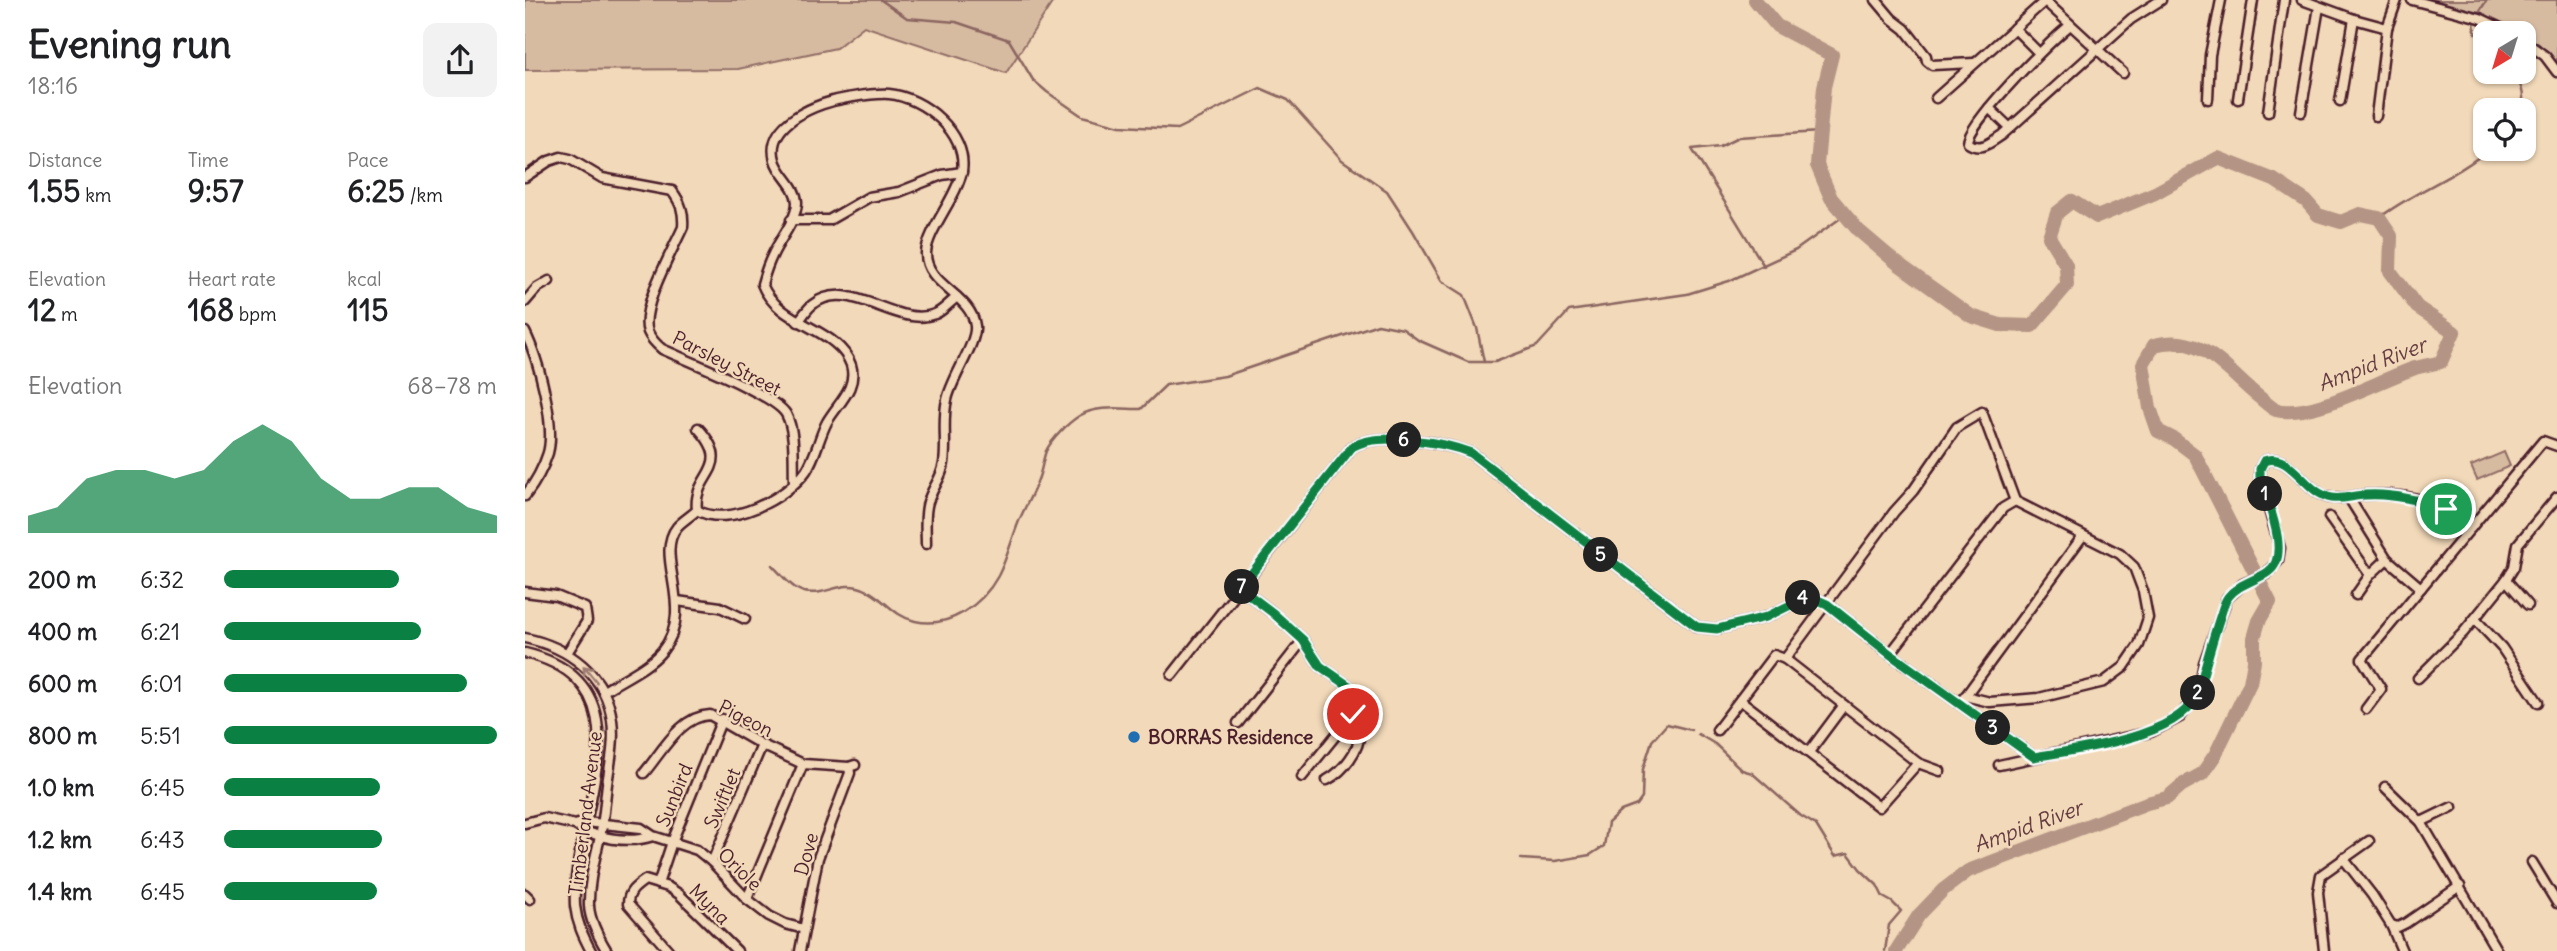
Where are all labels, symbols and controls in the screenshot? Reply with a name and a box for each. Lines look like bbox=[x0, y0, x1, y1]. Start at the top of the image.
text: Evening run bbox=[28, 21, 231, 68]
north arrow bbox=[2473, 21, 2536, 84]
map controls bbox=[2473, 21, 2536, 161]
button: share bbox=[423, 23, 497, 97]
text: 18:16 bbox=[28, 71, 78, 100]
button: locate bbox=[2473, 98, 2536, 161]
text: Distance bbox=[28, 148, 102, 172]
text: Time bbox=[188, 148, 229, 172]
text: Pace bbox=[347, 148, 389, 172]
text: 1.55 bbox=[28, 172, 81, 210]
text: 9:57 bbox=[188, 172, 244, 210]
text: 6:25 bbox=[347, 172, 405, 210]
text: km bbox=[81, 183, 112, 207]
text: /km bbox=[405, 183, 443, 207]
text: Elevation bbox=[28, 267, 106, 291]
text: Heart rate bbox=[188, 267, 276, 291]
text: kcal bbox=[347, 267, 382, 291]
text: 12 bbox=[28, 291, 56, 329]
text: 168 bbox=[188, 291, 234, 329]
text: 115 bbox=[347, 291, 388, 329]
text: m bbox=[56, 302, 78, 326]
text: bpm bbox=[234, 302, 277, 326]
street label: Parsley Street bbox=[669, 325, 785, 401]
water label: Ampid River bbox=[2314, 330, 2432, 397]
text: Elevation bbox=[28, 371, 122, 400]
text: 68–78 m bbox=[407, 371, 497, 400]
pin: 6 bbox=[1387, 422, 1421, 458]
text: 6 bbox=[1398, 427, 1409, 451]
pin: 1 bbox=[2247, 476, 2283, 512]
pin bbox=[2416, 479, 2476, 539]
text: 1 bbox=[2261, 481, 2268, 505]
icon: arrive bbox=[2427, 490, 2465, 528]
pin: 5 bbox=[1583, 538, 1619, 572]
text: 5 bbox=[1595, 542, 1606, 566]
text: 200 m bbox=[28, 565, 97, 594]
text: 6:32 bbox=[140, 565, 184, 594]
pin: 7 bbox=[1225, 570, 1259, 604]
text: 7 bbox=[1237, 574, 1246, 598]
pin: 4 bbox=[1785, 580, 1821, 616]
text: 4 bbox=[1797, 585, 1808, 609]
text: 400 m bbox=[28, 617, 97, 646]
text: 6:21 bbox=[140, 617, 180, 646]
one-way arrow bbox=[583, 665, 598, 683]
text: 600 m bbox=[28, 669, 97, 698]
text: 6:01 bbox=[140, 669, 183, 698]
pin: 2 bbox=[2181, 676, 2215, 710]
text: 2 bbox=[2192, 680, 2203, 704]
pin bbox=[1323, 684, 1383, 744]
street label: Pigeon bbox=[715, 694, 777, 742]
icon: check bbox=[1334, 695, 1372, 733]
pin: 3 bbox=[1975, 710, 2011, 746]
text: 3 bbox=[1987, 715, 1998, 739]
text: 800 m bbox=[28, 721, 97, 750]
text: 5:51 bbox=[140, 721, 181, 750]
place label: BORRAS Residence bbox=[1148, 725, 1313, 749]
marker: BORRAS Residence bbox=[1126, 729, 1142, 745]
street label: Timberland Avenue bbox=[563, 730, 607, 896]
street label: Sunbird bbox=[650, 760, 698, 830]
street label: Swiftlet bbox=[699, 764, 745, 832]
text: 1.0 km bbox=[28, 773, 94, 802]
text: 6:45 bbox=[140, 773, 185, 802]
water label: Ampid River bbox=[1970, 793, 2088, 858]
text: 1.2 km bbox=[28, 825, 92, 854]
text: 6:43 bbox=[140, 825, 185, 854]
street label: Dove bbox=[789, 830, 823, 878]
street label: Oriole bbox=[713, 842, 767, 896]
text: 1.4 km bbox=[28, 877, 92, 906]
text: 6:45 bbox=[140, 877, 185, 906]
street label: Myna bbox=[685, 879, 736, 930]

